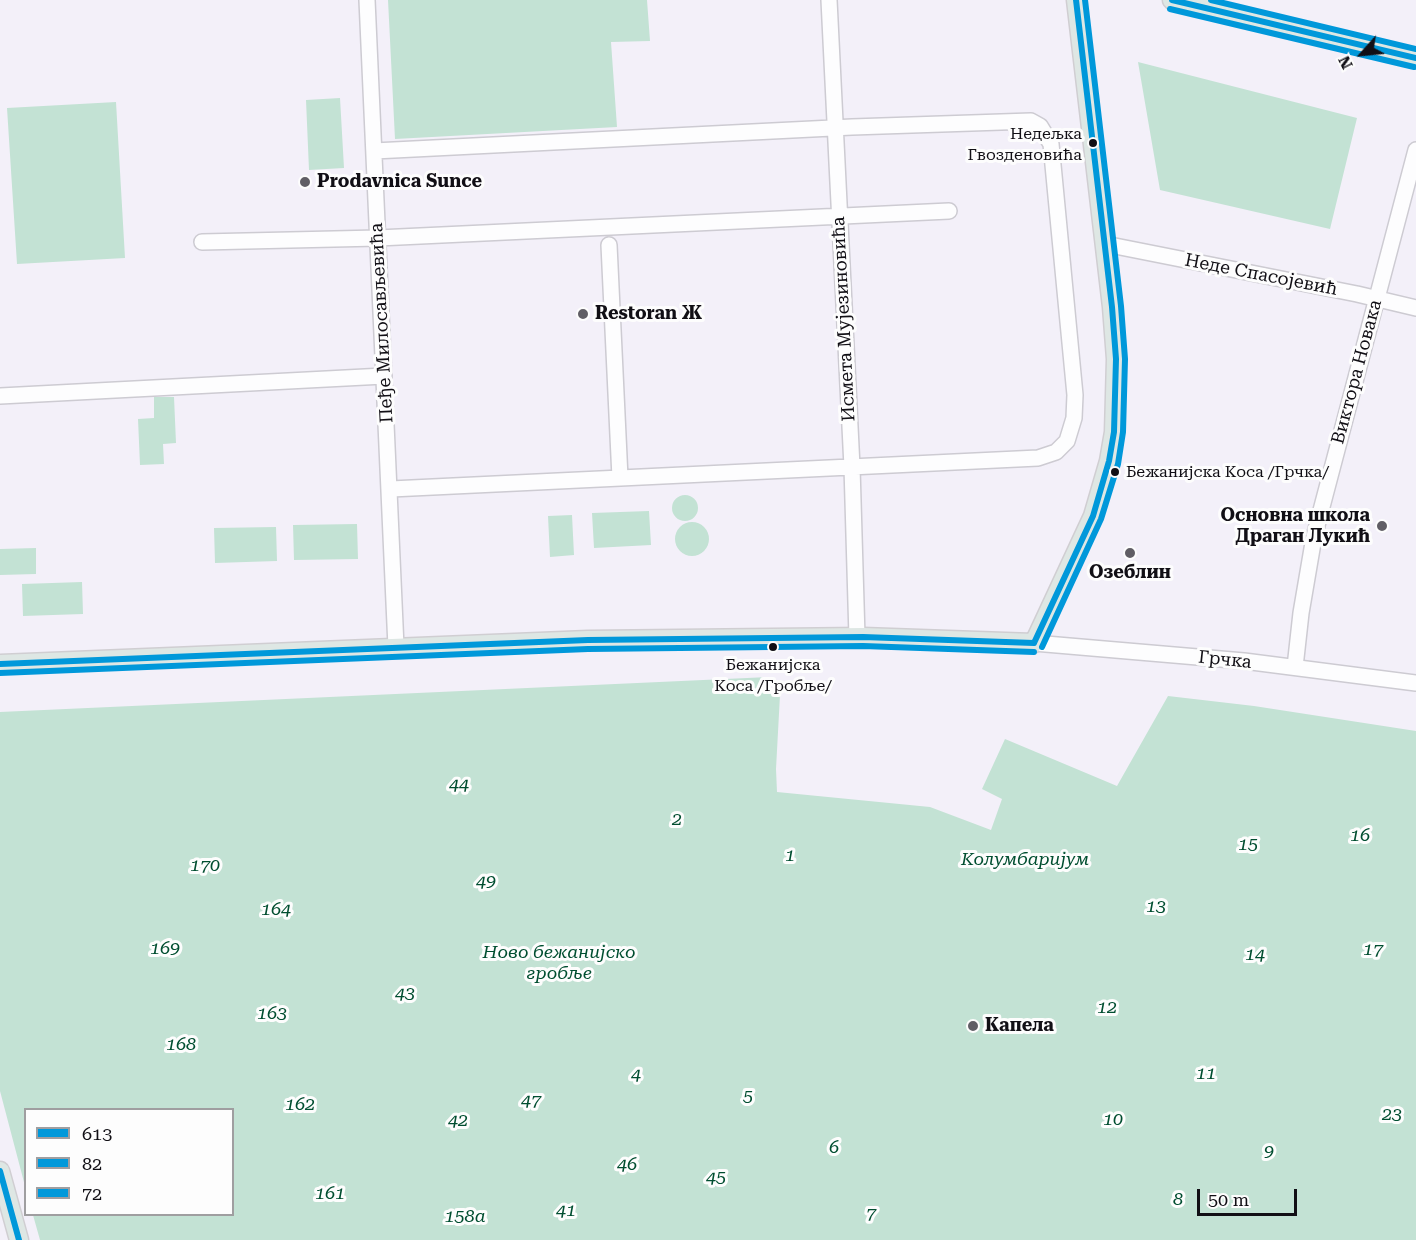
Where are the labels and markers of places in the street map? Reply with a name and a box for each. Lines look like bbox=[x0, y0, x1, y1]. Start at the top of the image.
place label: Недељка Гвозденовића bbox=[968, 124, 1082, 162]
marker: Недељка Гвозденовића bbox=[1087, 137, 1099, 149]
place label: Prodavnica Sunce bbox=[317, 171, 482, 193]
marker: Prodavnica Sunce bbox=[298, 175, 312, 189]
place label: Restoran Ж bbox=[595, 303, 702, 325]
marker: Restoran Ж bbox=[576, 307, 590, 321]
place label: Бежанијска Коса /Грчка/ bbox=[1126, 462, 1329, 482]
marker: Бежанијска Коса /Грчка/ bbox=[1109, 466, 1121, 478]
place label: Основна школа Драган Лукић bbox=[1220, 505, 1370, 548]
marker: Основна школа Драган Лукић bbox=[1375, 519, 1389, 533]
marker: Озеблин bbox=[1123, 546, 1137, 560]
place label: Озеблин bbox=[1089, 562, 1171, 584]
marker: Бежанијска Коса /Гробље/ bbox=[767, 641, 779, 653]
place label: Бежанијска Коса /Гробље/ bbox=[714, 655, 832, 693]
place label: Капела bbox=[985, 1015, 1054, 1037]
marker: Капела bbox=[966, 1019, 980, 1033]

